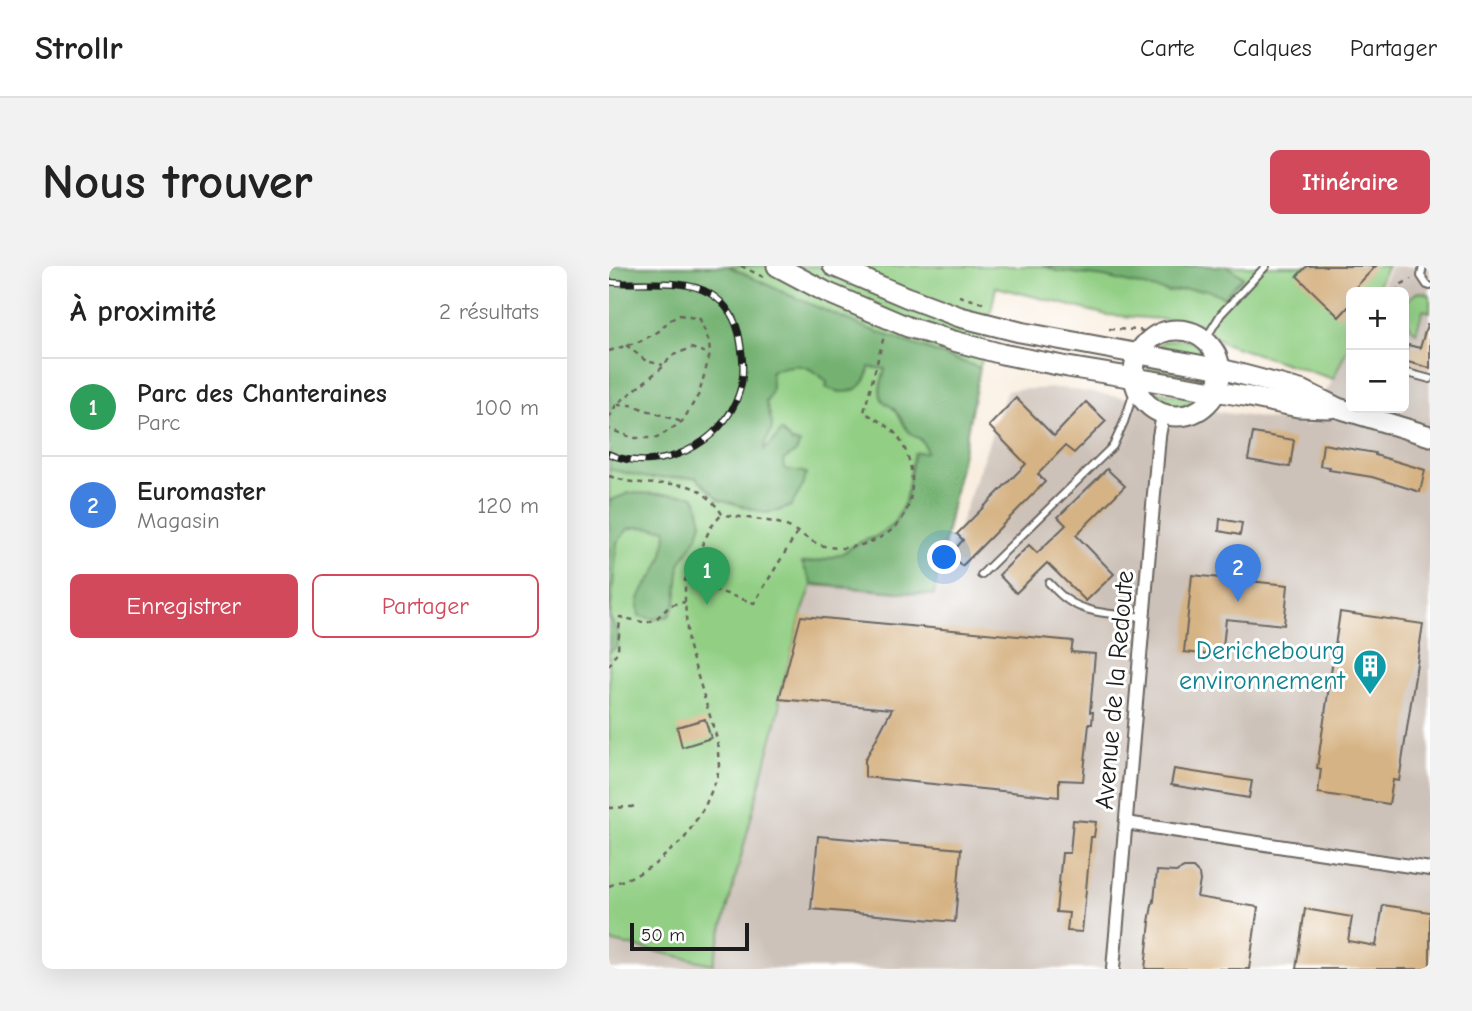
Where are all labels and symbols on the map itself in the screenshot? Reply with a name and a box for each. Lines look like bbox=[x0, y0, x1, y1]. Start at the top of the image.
your location bbox=[927, 540, 961, 574]
pin: 2 bbox=[1215, 544, 1261, 602]
pin: 1 bbox=[684, 547, 730, 605]
street label: Avenue de la Redoute bbox=[1090, 569, 1140, 811]
place label: Derichebourg environnement bbox=[1179, 636, 1347, 696]
building icon: Derichebourg environnement bbox=[1351, 647, 1389, 696]
scale bar bbox=[630, 920, 749, 952]

